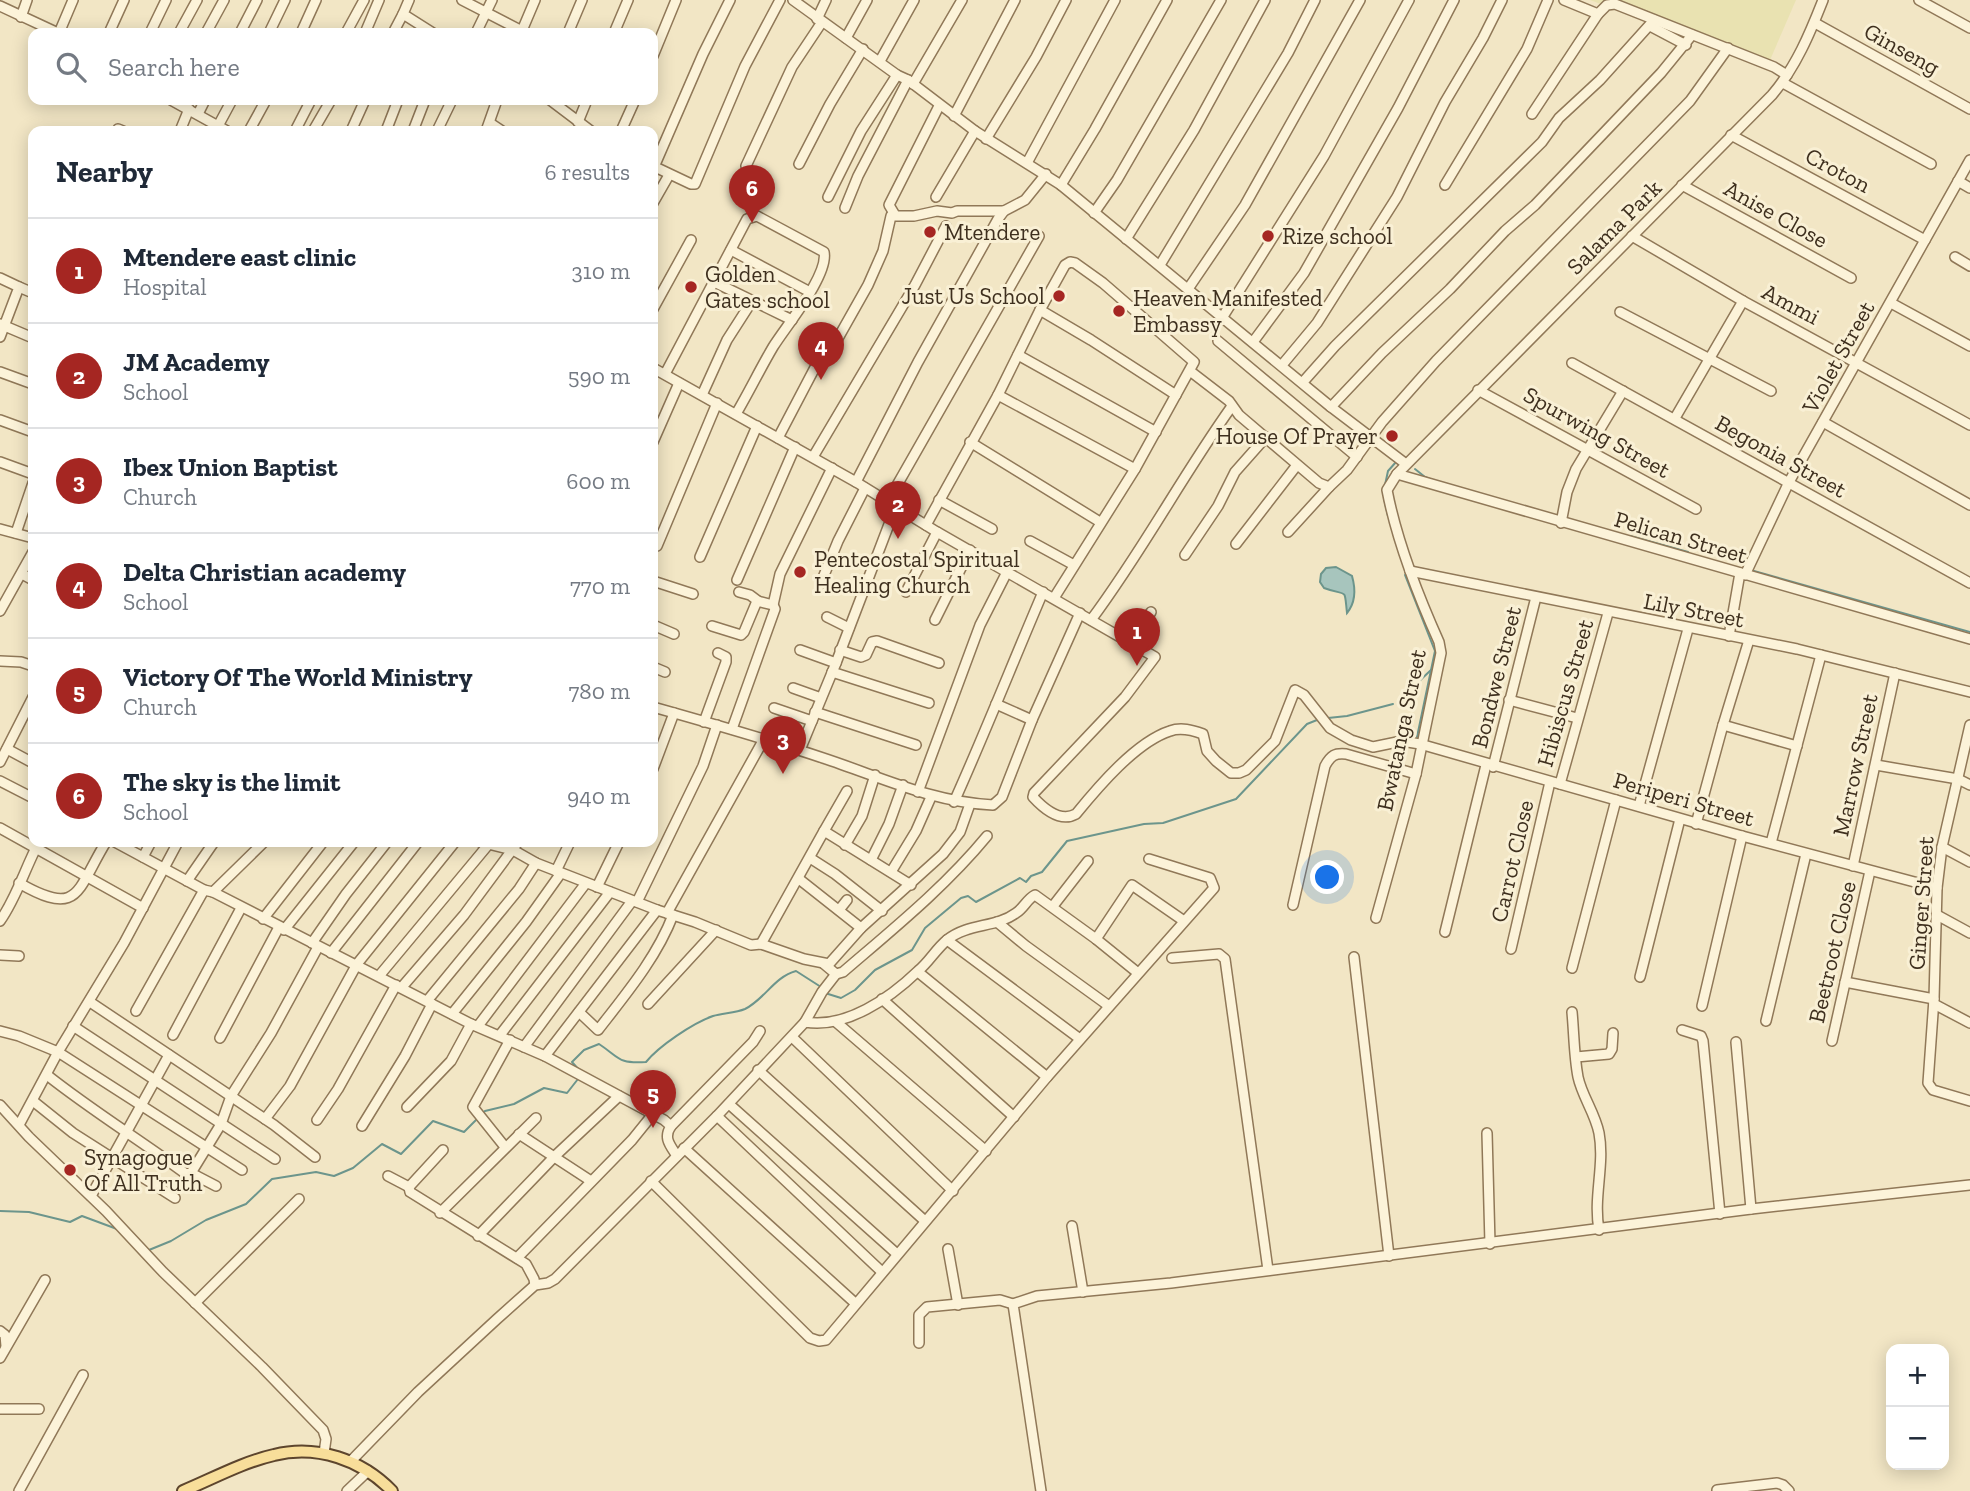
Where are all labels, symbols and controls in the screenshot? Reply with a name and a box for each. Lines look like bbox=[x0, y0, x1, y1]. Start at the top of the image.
street label: Ginseng bbox=[1859, 17, 1945, 81]
search box bbox=[28, 28, 658, 105]
icon: search bbox=[52, 48, 90, 86]
text: Search here bbox=[108, 51, 240, 83]
street label: Croton bbox=[1801, 141, 1875, 199]
text: Nearby bbox=[56, 154, 153, 190]
text: 6 results bbox=[544, 158, 630, 186]
pin: 6 bbox=[729, 165, 775, 223]
street label: Salama Park bbox=[1561, 174, 1667, 280]
street label: Anise Close bbox=[1719, 174, 1833, 254]
place label: Mtendere bbox=[944, 218, 1040, 246]
place label: Rize school bbox=[1282, 222, 1393, 250]
marker: Mtendere bbox=[922, 224, 938, 240]
marker: Rize school bbox=[1260, 228, 1276, 244]
text: Mtendere east clinic bbox=[123, 241, 356, 273]
text: 1 bbox=[74, 257, 84, 285]
text: 310 m bbox=[572, 257, 630, 285]
place label: Golden Gates school bbox=[705, 260, 830, 314]
text: Hospital bbox=[123, 273, 207, 301]
street label: Ammi bbox=[1757, 277, 1825, 331]
marker: Golden Gates school bbox=[683, 279, 699, 295]
place label: Just Us School bbox=[902, 282, 1045, 310]
place label: Heaven Manifested Embassy bbox=[1133, 284, 1323, 338]
marker: Just Us School bbox=[1051, 288, 1067, 304]
street label: Violet Street bbox=[1795, 296, 1881, 419]
marker: Heaven Manifested Embassy bbox=[1111, 303, 1127, 319]
pin: 4 bbox=[798, 322, 844, 380]
text: JM Academy bbox=[123, 346, 269, 378]
text: 2 bbox=[73, 362, 85, 390]
text: 590 m bbox=[568, 362, 630, 390]
text: School bbox=[123, 378, 188, 406]
street label: Spurwing Street bbox=[1519, 380, 1676, 484]
street label: Begonia Street bbox=[1711, 408, 1852, 504]
place label: House Of Prayer bbox=[1216, 422, 1378, 450]
marker: House Of Prayer bbox=[1384, 428, 1400, 444]
text: Ibex Union Baptist bbox=[123, 451, 337, 483]
text: 3 bbox=[73, 467, 85, 495]
text: 600 m bbox=[566, 467, 630, 495]
pin: 2 bbox=[875, 481, 921, 539]
text: Church bbox=[123, 483, 197, 511]
street label: Pelican Street bbox=[1611, 505, 1751, 569]
place label: Pentecostal Spiritual Healing Church bbox=[814, 545, 1020, 599]
text: Delta Christian academy bbox=[123, 556, 406, 588]
marker: Pentecostal Spiritual Healing Church bbox=[792, 564, 808, 580]
text: 4 bbox=[72, 572, 86, 600]
text: 770 m bbox=[570, 572, 630, 600]
street label: Lily Street bbox=[1641, 587, 1747, 634]
text: School bbox=[123, 588, 188, 616]
street label: Bondwe Street bbox=[1465, 603, 1527, 751]
pin: 1 bbox=[1114, 608, 1160, 666]
street label: Hibiscus Street bbox=[1531, 616, 1600, 770]
street label: Bwatanga Street bbox=[1370, 646, 1432, 814]
text: Victory Of The World Ministry bbox=[123, 661, 473, 693]
text: 5 bbox=[73, 677, 85, 705]
text: 780 m bbox=[568, 677, 630, 705]
street label: Marrow Street bbox=[1826, 691, 1884, 839]
text: Church bbox=[123, 693, 197, 721]
pin: 3 bbox=[760, 716, 806, 774]
text: The sky is the limit bbox=[123, 766, 340, 798]
street label: Periperi Street bbox=[1610, 766, 1758, 833]
text: 6 bbox=[73, 782, 85, 810]
text: 940 m bbox=[567, 782, 630, 810]
street label: Carrot Close bbox=[1484, 797, 1540, 925]
text: School bbox=[123, 798, 188, 826]
street label: Ginger Street bbox=[1902, 835, 1940, 971]
your location bbox=[1310, 860, 1344, 894]
street label: Beetroot Close bbox=[1802, 878, 1862, 1026]
pin: 5 bbox=[630, 1070, 676, 1128]
place label: Synagogue Of All Truth bbox=[84, 1143, 203, 1197]
marker: Synagogue Of All Truth bbox=[62, 1162, 78, 1178]
map controls bbox=[1886, 1344, 1949, 1470]
button: + bbox=[1886, 1344, 1949, 1407]
button: − bbox=[1886, 1407, 1949, 1470]

